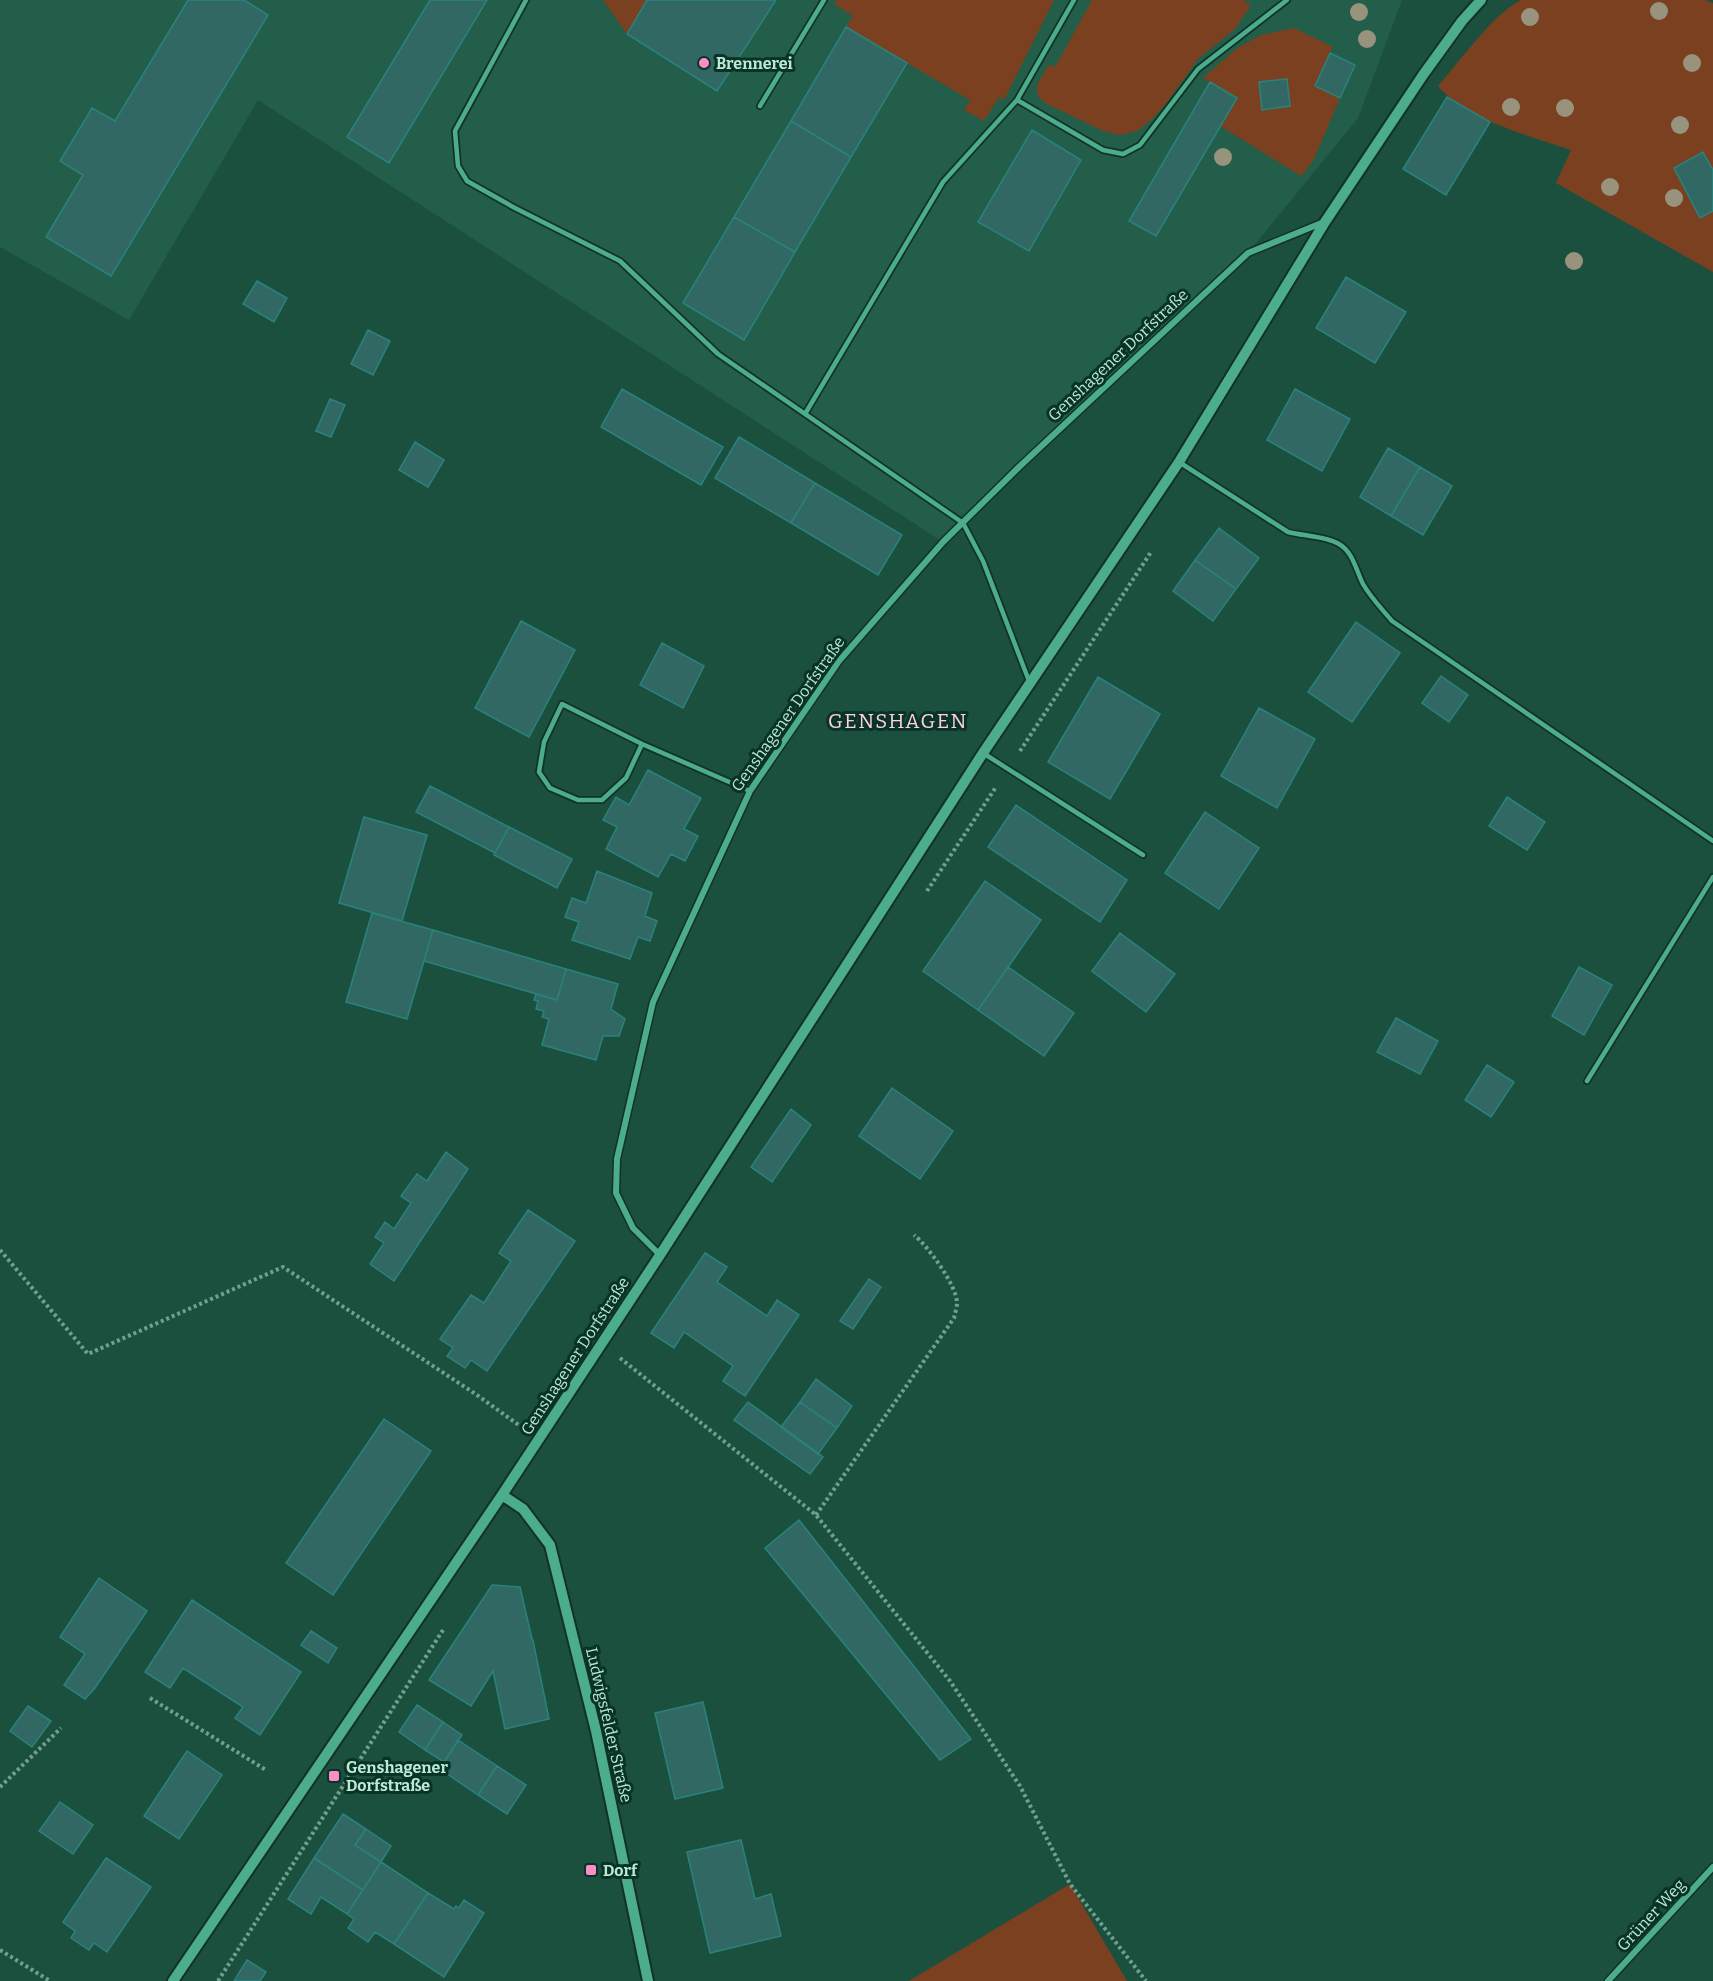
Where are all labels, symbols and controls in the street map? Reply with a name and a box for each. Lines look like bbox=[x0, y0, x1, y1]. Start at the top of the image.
place label: Brennerei bbox=[716, 54, 793, 73]
marker: Brennerei bbox=[697, 56, 711, 70]
street label: Genshagener Dorfstraße bbox=[1044, 285, 1192, 425]
street label: Genshagener Dorfstraße bbox=[727, 633, 849, 795]
district label: GENSHAGEN bbox=[828, 709, 968, 733]
street label: Genshagener Dorfstraße bbox=[517, 1273, 633, 1439]
street label: Ludwigsfelder Straße bbox=[582, 1646, 636, 1804]
place label: Genshagener Dorfstraße bbox=[346, 1758, 448, 1795]
marker: Genshagener Dorfstraße bbox=[327, 1769, 341, 1783]
place label: Dorf bbox=[603, 1861, 638, 1880]
marker: Dorf bbox=[584, 1863, 598, 1877]
street label: Grüner Weg bbox=[1613, 1875, 1689, 1955]

